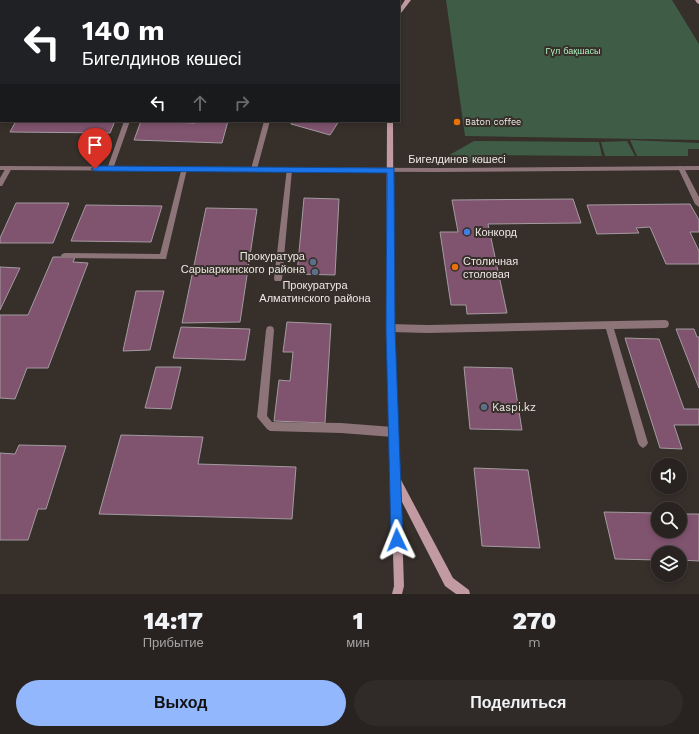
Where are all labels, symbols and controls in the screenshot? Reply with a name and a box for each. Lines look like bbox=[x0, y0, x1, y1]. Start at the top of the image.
text: 140 m bbox=[82, 14, 165, 47]
icon: left bbox=[16, 16, 68, 68]
park label: Гүл бақшасы bbox=[546, 46, 600, 56]
text: Бигелдинов көшесі bbox=[82, 48, 242, 69]
icon: left bbox=[147, 92, 169, 114]
icon: ahead bbox=[189, 92, 211, 114]
icon: right bbox=[231, 92, 253, 114]
marker: Baton coffee bbox=[452, 117, 462, 127]
place label: Baton coffee bbox=[465, 117, 521, 127]
pin bbox=[78, 128, 112, 169]
icon: arrive bbox=[84, 134, 106, 156]
street label: Бигелдинов көшесі bbox=[408, 153, 506, 166]
place label: Конкорд bbox=[475, 226, 518, 239]
marker: Конкорд bbox=[462, 227, 472, 237]
place label: Прокуратура Сарыаркинского района bbox=[181, 250, 306, 276]
place label: Столичная столовая bbox=[463, 255, 518, 281]
marker: Прокуратура Сарыаркинского района bbox=[308, 257, 318, 267]
marker: Столичная столовая bbox=[450, 262, 460, 272]
marker: Прокуратура Алматинского района bbox=[310, 267, 320, 277]
place label: Прокуратура Алматинского района bbox=[259, 279, 372, 305]
place label: Kaspi.kz bbox=[492, 401, 536, 414]
marker: Kaspi.kz bbox=[479, 402, 489, 412]
map controls bbox=[651, 458, 687, 582]
button: sound bbox=[651, 458, 687, 494]
button: search bbox=[651, 502, 687, 538]
position arrow bbox=[376, 519, 418, 561]
button: layers bbox=[651, 546, 687, 582]
text: 14:17 bbox=[143, 607, 203, 635]
text: 1 bbox=[353, 607, 363, 635]
text: 270 bbox=[512, 607, 556, 635]
text: Прибытие bbox=[143, 635, 204, 650]
text: мин bbox=[346, 635, 370, 650]
text: m bbox=[528, 635, 541, 650]
button: Выход bbox=[16, 680, 346, 726]
button: Поделиться bbox=[354, 680, 683, 726]

